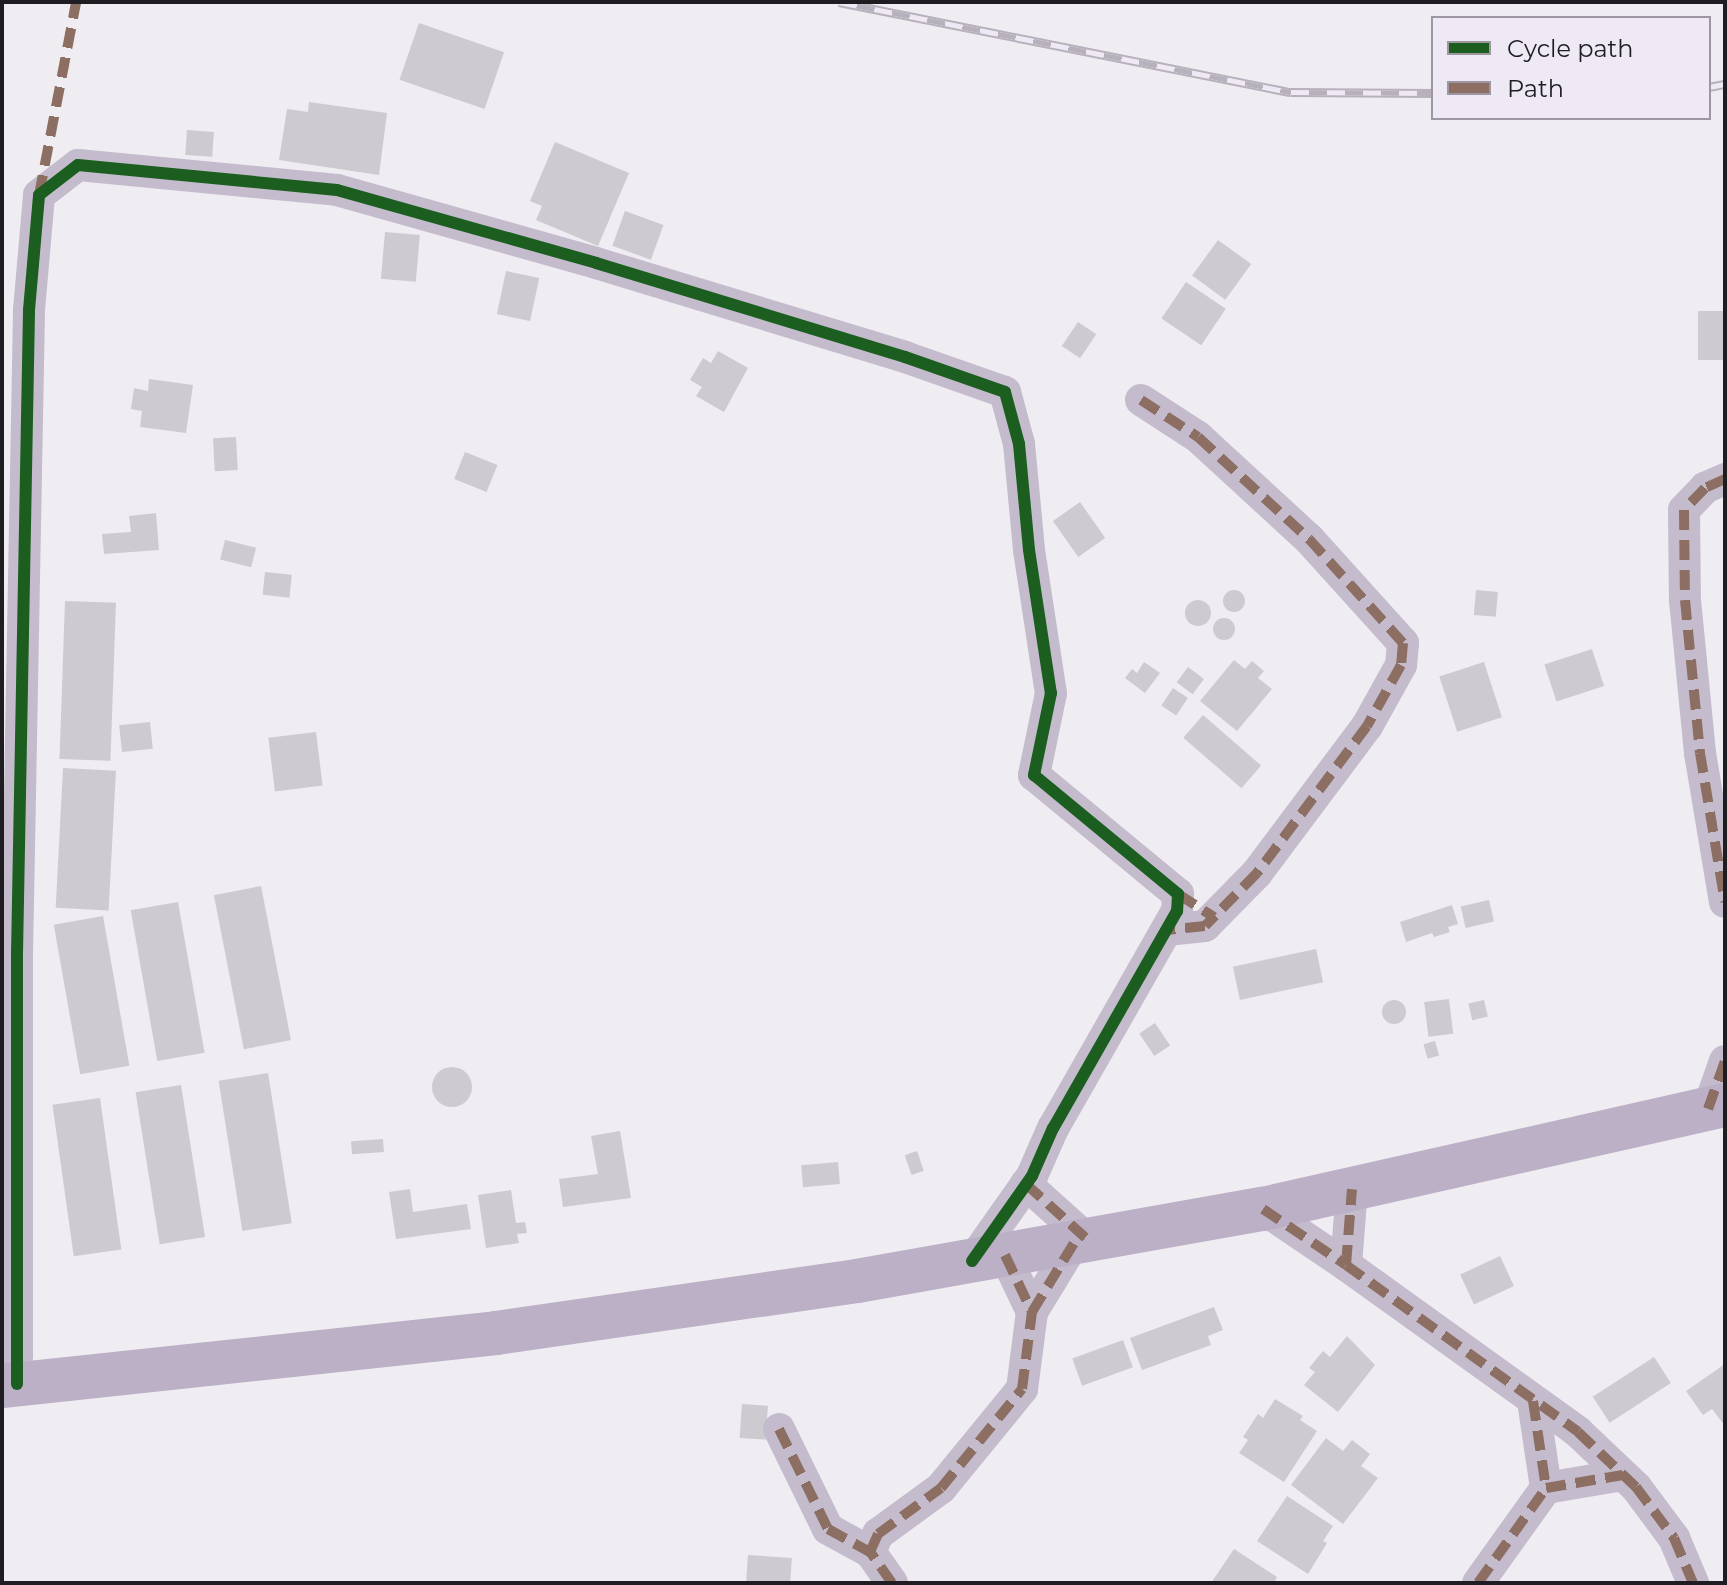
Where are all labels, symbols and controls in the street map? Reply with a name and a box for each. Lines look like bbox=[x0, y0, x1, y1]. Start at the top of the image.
legend bbox=[1431, 16, 1711, 120]
text: Cycle path bbox=[1507, 34, 1634, 63]
text: Path bbox=[1507, 74, 1564, 103]

